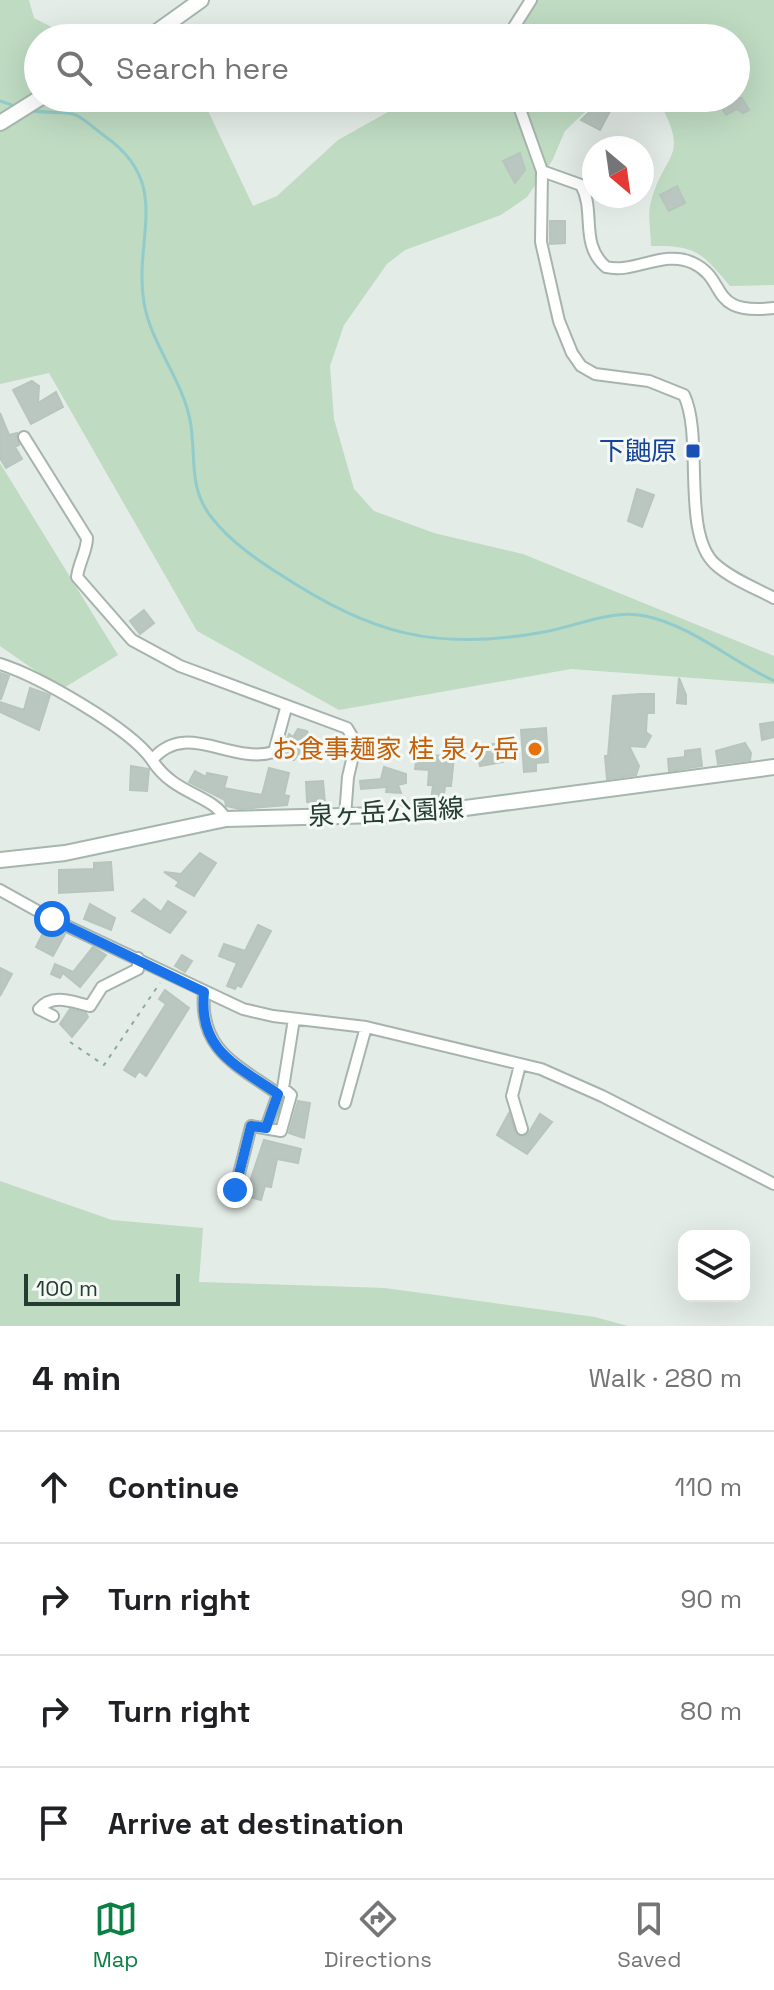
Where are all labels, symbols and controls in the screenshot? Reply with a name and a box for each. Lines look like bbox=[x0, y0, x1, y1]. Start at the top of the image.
search box bbox=[24, 24, 750, 112]
icon: search bbox=[52, 46, 96, 90]
text: Search here bbox=[116, 49, 289, 88]
north arrow bbox=[582, 136, 654, 208]
place label: 下鼬原 bbox=[599, 434, 677, 468]
marker: 下鼬原 bbox=[684, 442, 702, 460]
place label: お食事麺家 桂 泉ヶ岳 bbox=[272, 732, 519, 766]
marker: お食事麺家 桂 泉ヶ岳 bbox=[526, 740, 544, 758]
street label: 泉ヶ岳公園線 bbox=[307, 791, 465, 833]
route start bbox=[34, 901, 70, 937]
route end bbox=[217, 1172, 253, 1208]
map controls bbox=[678, 1230, 750, 1302]
button: layers bbox=[678, 1230, 750, 1302]
scale bar bbox=[24, 1270, 180, 1306]
text: 100 m bbox=[36, 1274, 98, 1302]
text: 4 min bbox=[32, 1357, 121, 1400]
text: Walk · 280 m bbox=[588, 1361, 742, 1395]
icon: ahead bbox=[32, 1465, 76, 1509]
text: Continue bbox=[108, 1468, 239, 1507]
text: 110 m bbox=[675, 1470, 742, 1504]
icon: right bbox=[32, 1577, 76, 1621]
text: Turn right bbox=[108, 1580, 251, 1619]
text: 90 m bbox=[680, 1582, 742, 1616]
icon: right bbox=[32, 1689, 76, 1733]
text: Turn right bbox=[108, 1692, 251, 1731]
text: 80 m bbox=[680, 1694, 742, 1728]
icon: arrive bbox=[32, 1801, 76, 1845]
text: Arrive at destination bbox=[108, 1804, 404, 1843]
tab: Map bbox=[93, 1897, 139, 1973]
tab: Directions bbox=[324, 1897, 432, 1973]
tab: Saved bbox=[617, 1897, 681, 1973]

